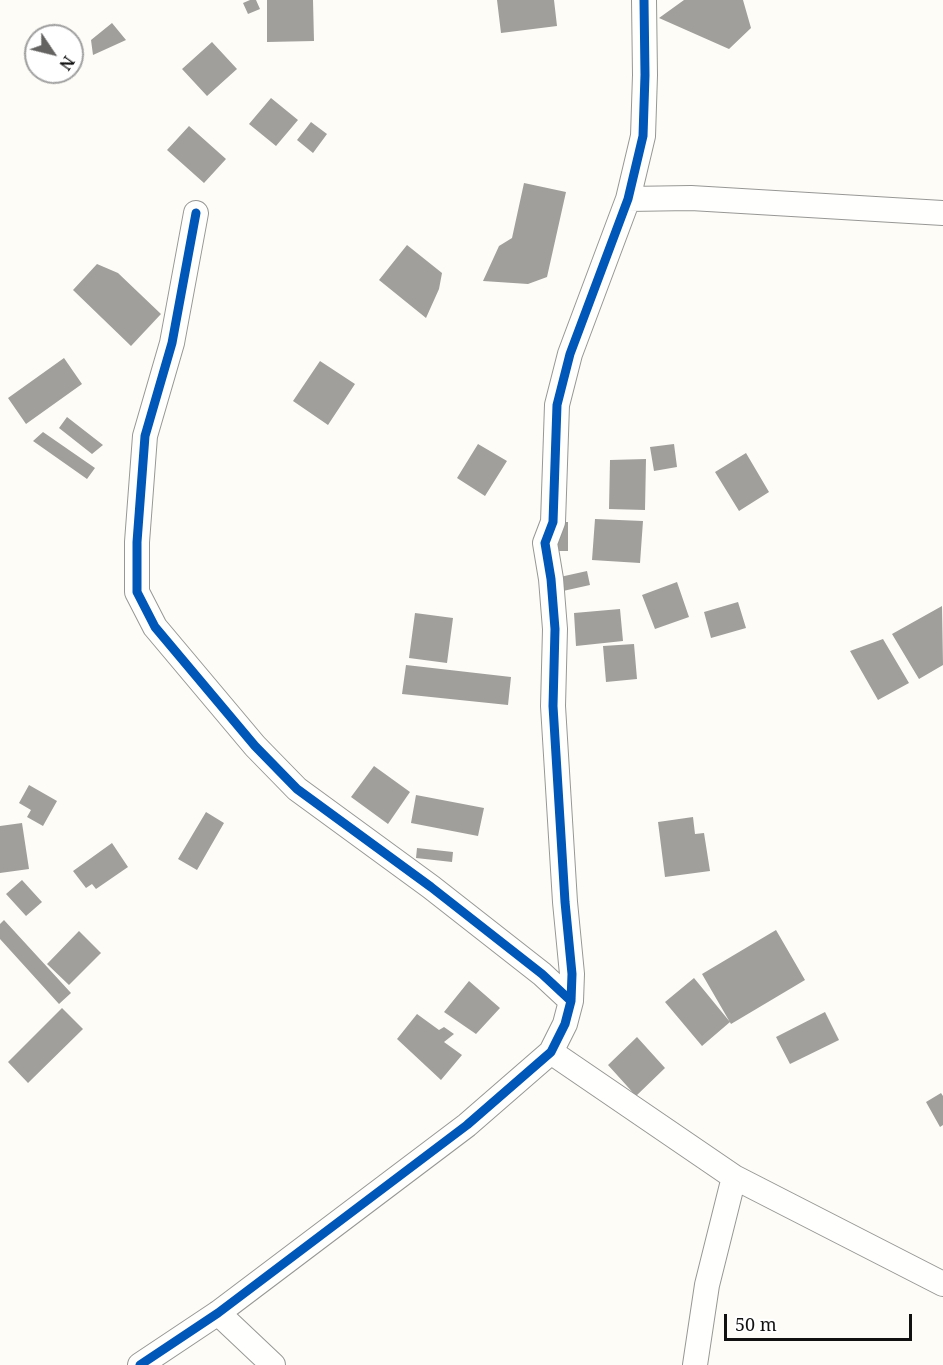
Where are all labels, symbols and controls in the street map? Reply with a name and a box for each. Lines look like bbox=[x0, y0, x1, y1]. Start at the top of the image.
north arrow bbox=[24, 24, 84, 84]
text: N bbox=[54, 52, 80, 75]
scale bar bbox=[727, 1302, 914, 1340]
text: 50 m bbox=[735, 1312, 777, 1336]

